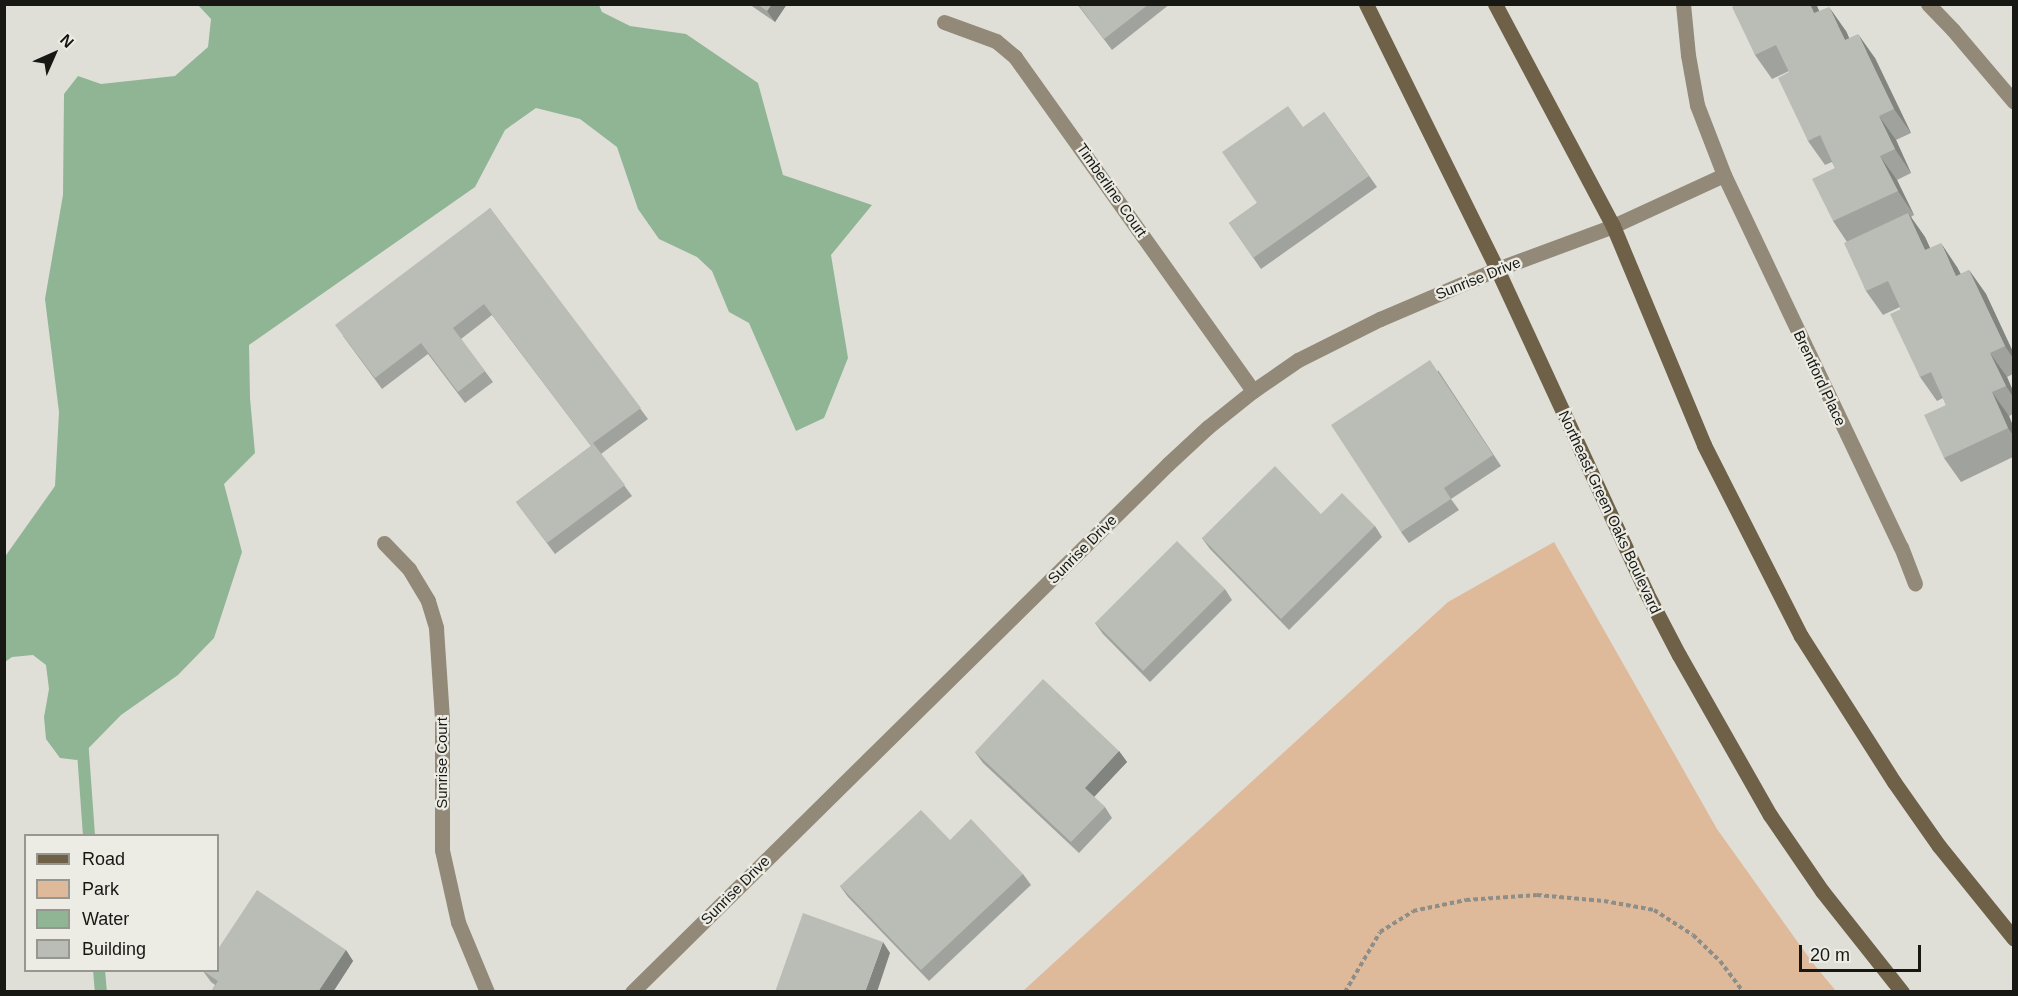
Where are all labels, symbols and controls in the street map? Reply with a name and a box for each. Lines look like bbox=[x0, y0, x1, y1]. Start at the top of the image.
north arrow bbox=[24, 24, 84, 84]
text: N bbox=[57, 31, 77, 51]
street label: Timberline Court bbox=[1073, 140, 1151, 240]
street label: Sunrise Drive bbox=[1433, 253, 1523, 303]
street label: Brentford Place bbox=[1790, 327, 1850, 429]
street label: Northeast Green Oaks Boulevard bbox=[1555, 408, 1665, 616]
street label: Sunrise Drive bbox=[1044, 511, 1120, 587]
street label: Sunrise Court bbox=[433, 717, 451, 809]
legend bbox=[24, 834, 219, 972]
text: Road bbox=[82, 849, 125, 869]
street label: Sunrise Drive bbox=[697, 852, 773, 928]
text: Park bbox=[82, 879, 119, 899]
text: Water bbox=[82, 909, 129, 929]
scale bar bbox=[1802, 933, 1924, 971]
text: Building bbox=[82, 939, 146, 959]
text: 20 m bbox=[1810, 945, 1850, 965]

